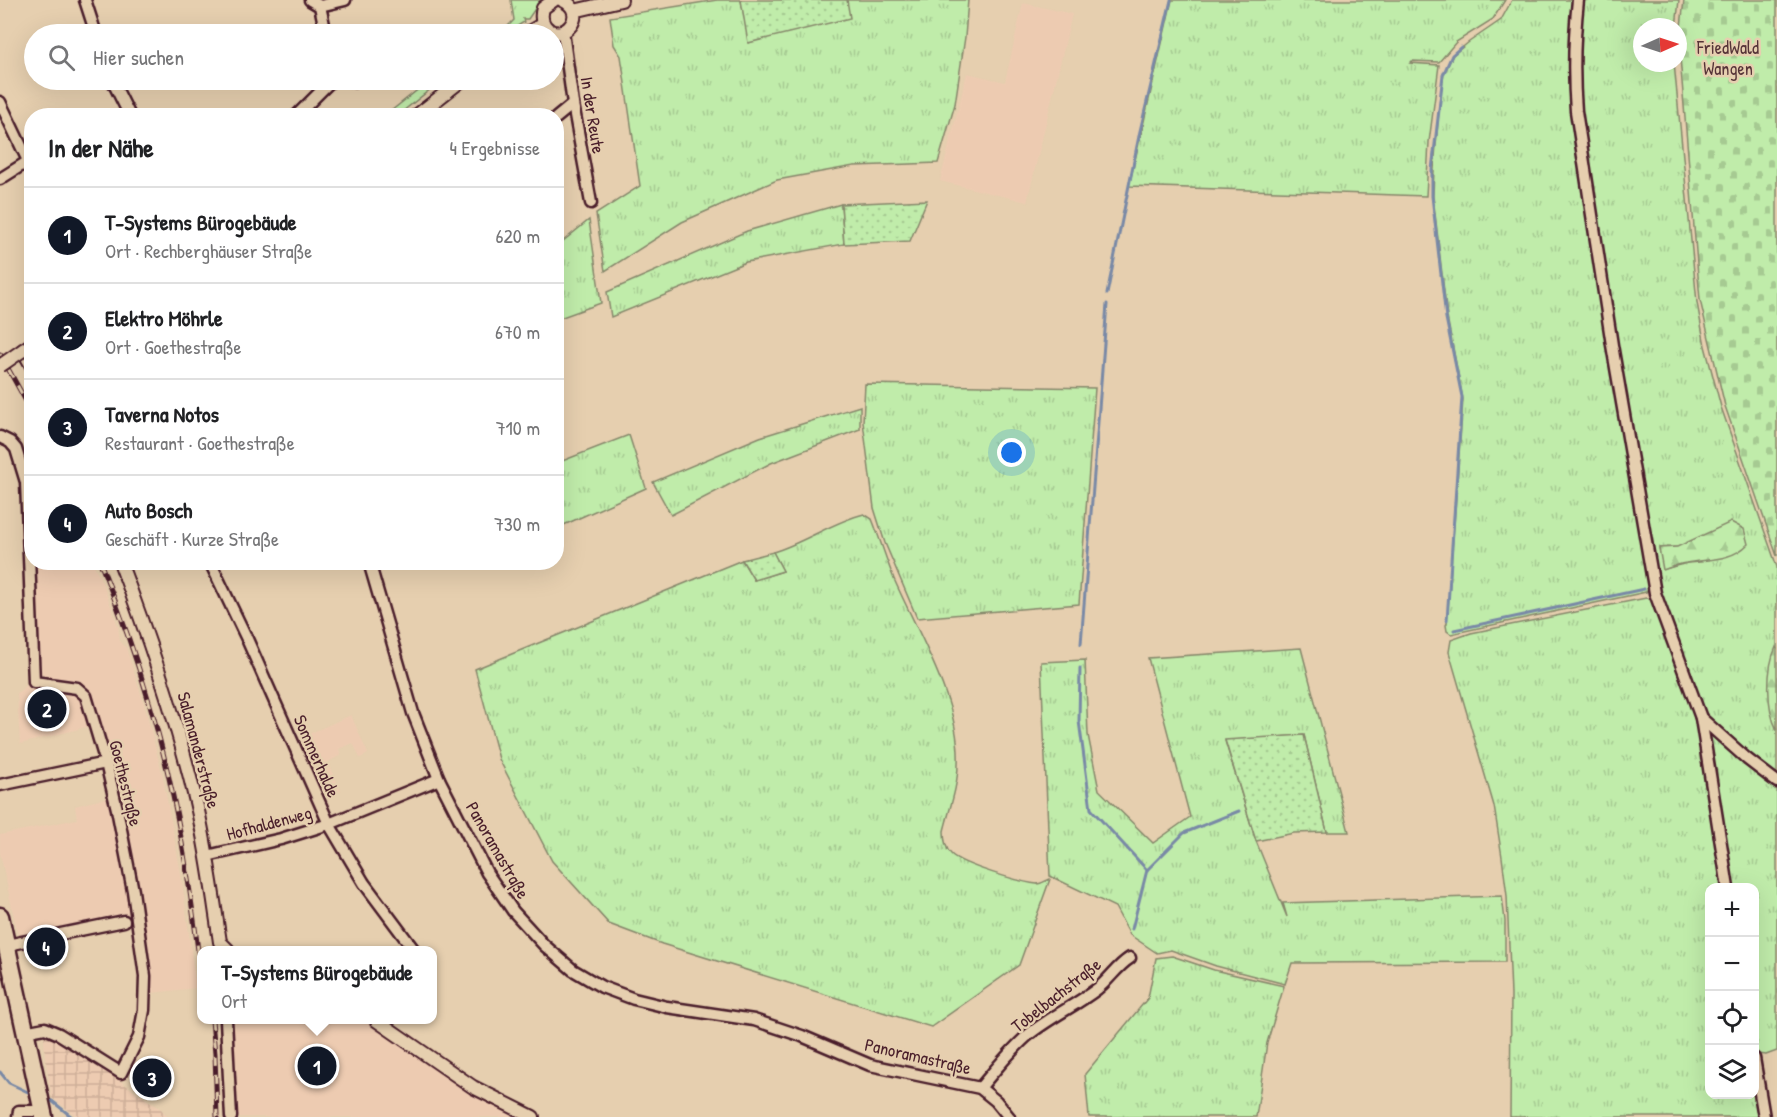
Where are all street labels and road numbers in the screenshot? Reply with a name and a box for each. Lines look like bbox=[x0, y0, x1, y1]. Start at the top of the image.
street label: In der Reute bbox=[575, 75, 611, 155]
street label: Salamanderstraße bbox=[171, 689, 227, 811]
street label: Sommerhalde bbox=[288, 711, 346, 801]
street label: Goethestraße bbox=[103, 737, 149, 829]
street label: Panoramastraße bbox=[460, 797, 536, 903]
street label: Hofhaldenweg bbox=[224, 800, 314, 846]
street label: Tobelbachstraße bbox=[1006, 952, 1106, 1038]
street label: Panoramastraße bbox=[862, 1032, 974, 1080]

